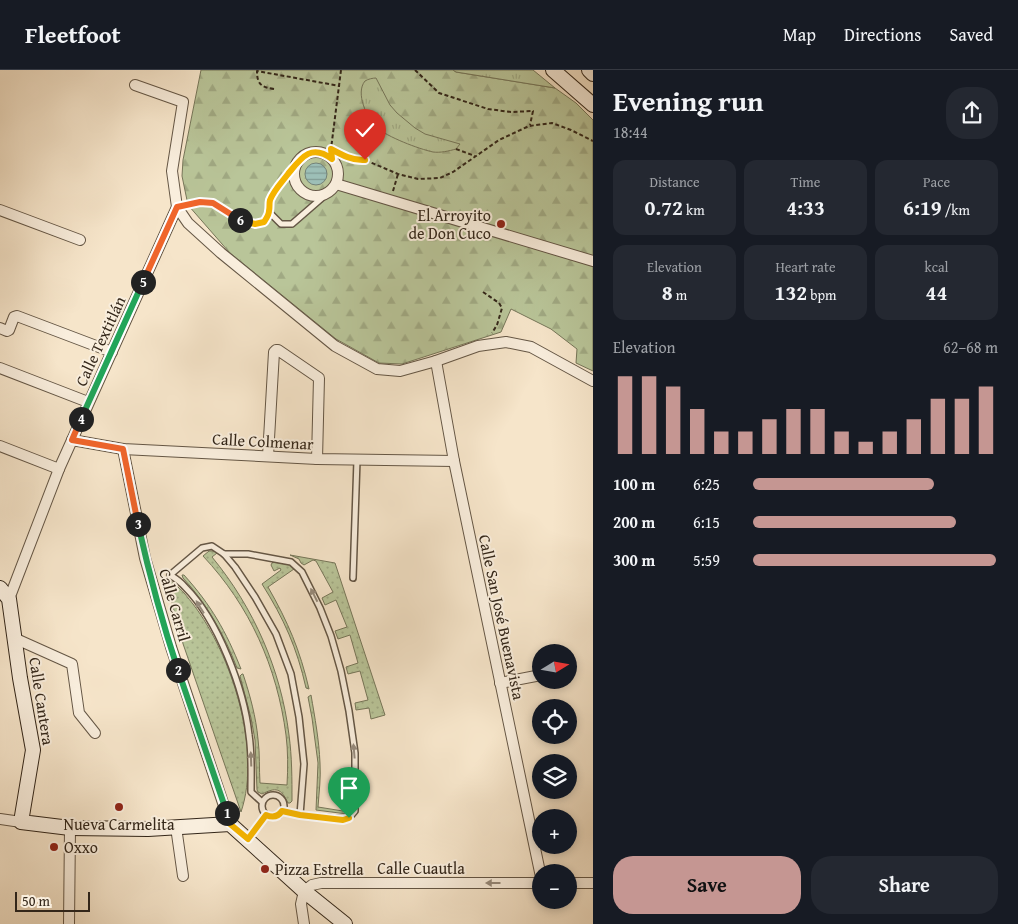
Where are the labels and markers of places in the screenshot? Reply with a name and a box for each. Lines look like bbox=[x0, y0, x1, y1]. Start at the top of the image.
pin bbox=[344, 109, 386, 160]
place label: El Arroyito de Don Cuco bbox=[408, 203, 491, 245]
pin: 6 bbox=[228, 208, 252, 232]
marker: El Arroyito de Don Cuco bbox=[495, 218, 507, 230]
pin: 5 bbox=[130, 270, 156, 294]
pin: 4 bbox=[68, 406, 94, 432]
pin: 3 bbox=[126, 512, 150, 536]
pin: 2 bbox=[166, 658, 190, 682]
pin bbox=[328, 767, 370, 818]
pin: 1 bbox=[214, 800, 240, 826]
marker: Nueva Carmelita bbox=[113, 801, 125, 813]
place label: Nueva Carmelita bbox=[64, 812, 175, 836]
place label: Oxxo bbox=[64, 835, 98, 859]
marker: Oxxo bbox=[48, 841, 60, 853]
place label: Pizza Estrella bbox=[275, 857, 364, 881]
marker: Pizza Estrella bbox=[259, 863, 271, 875]

